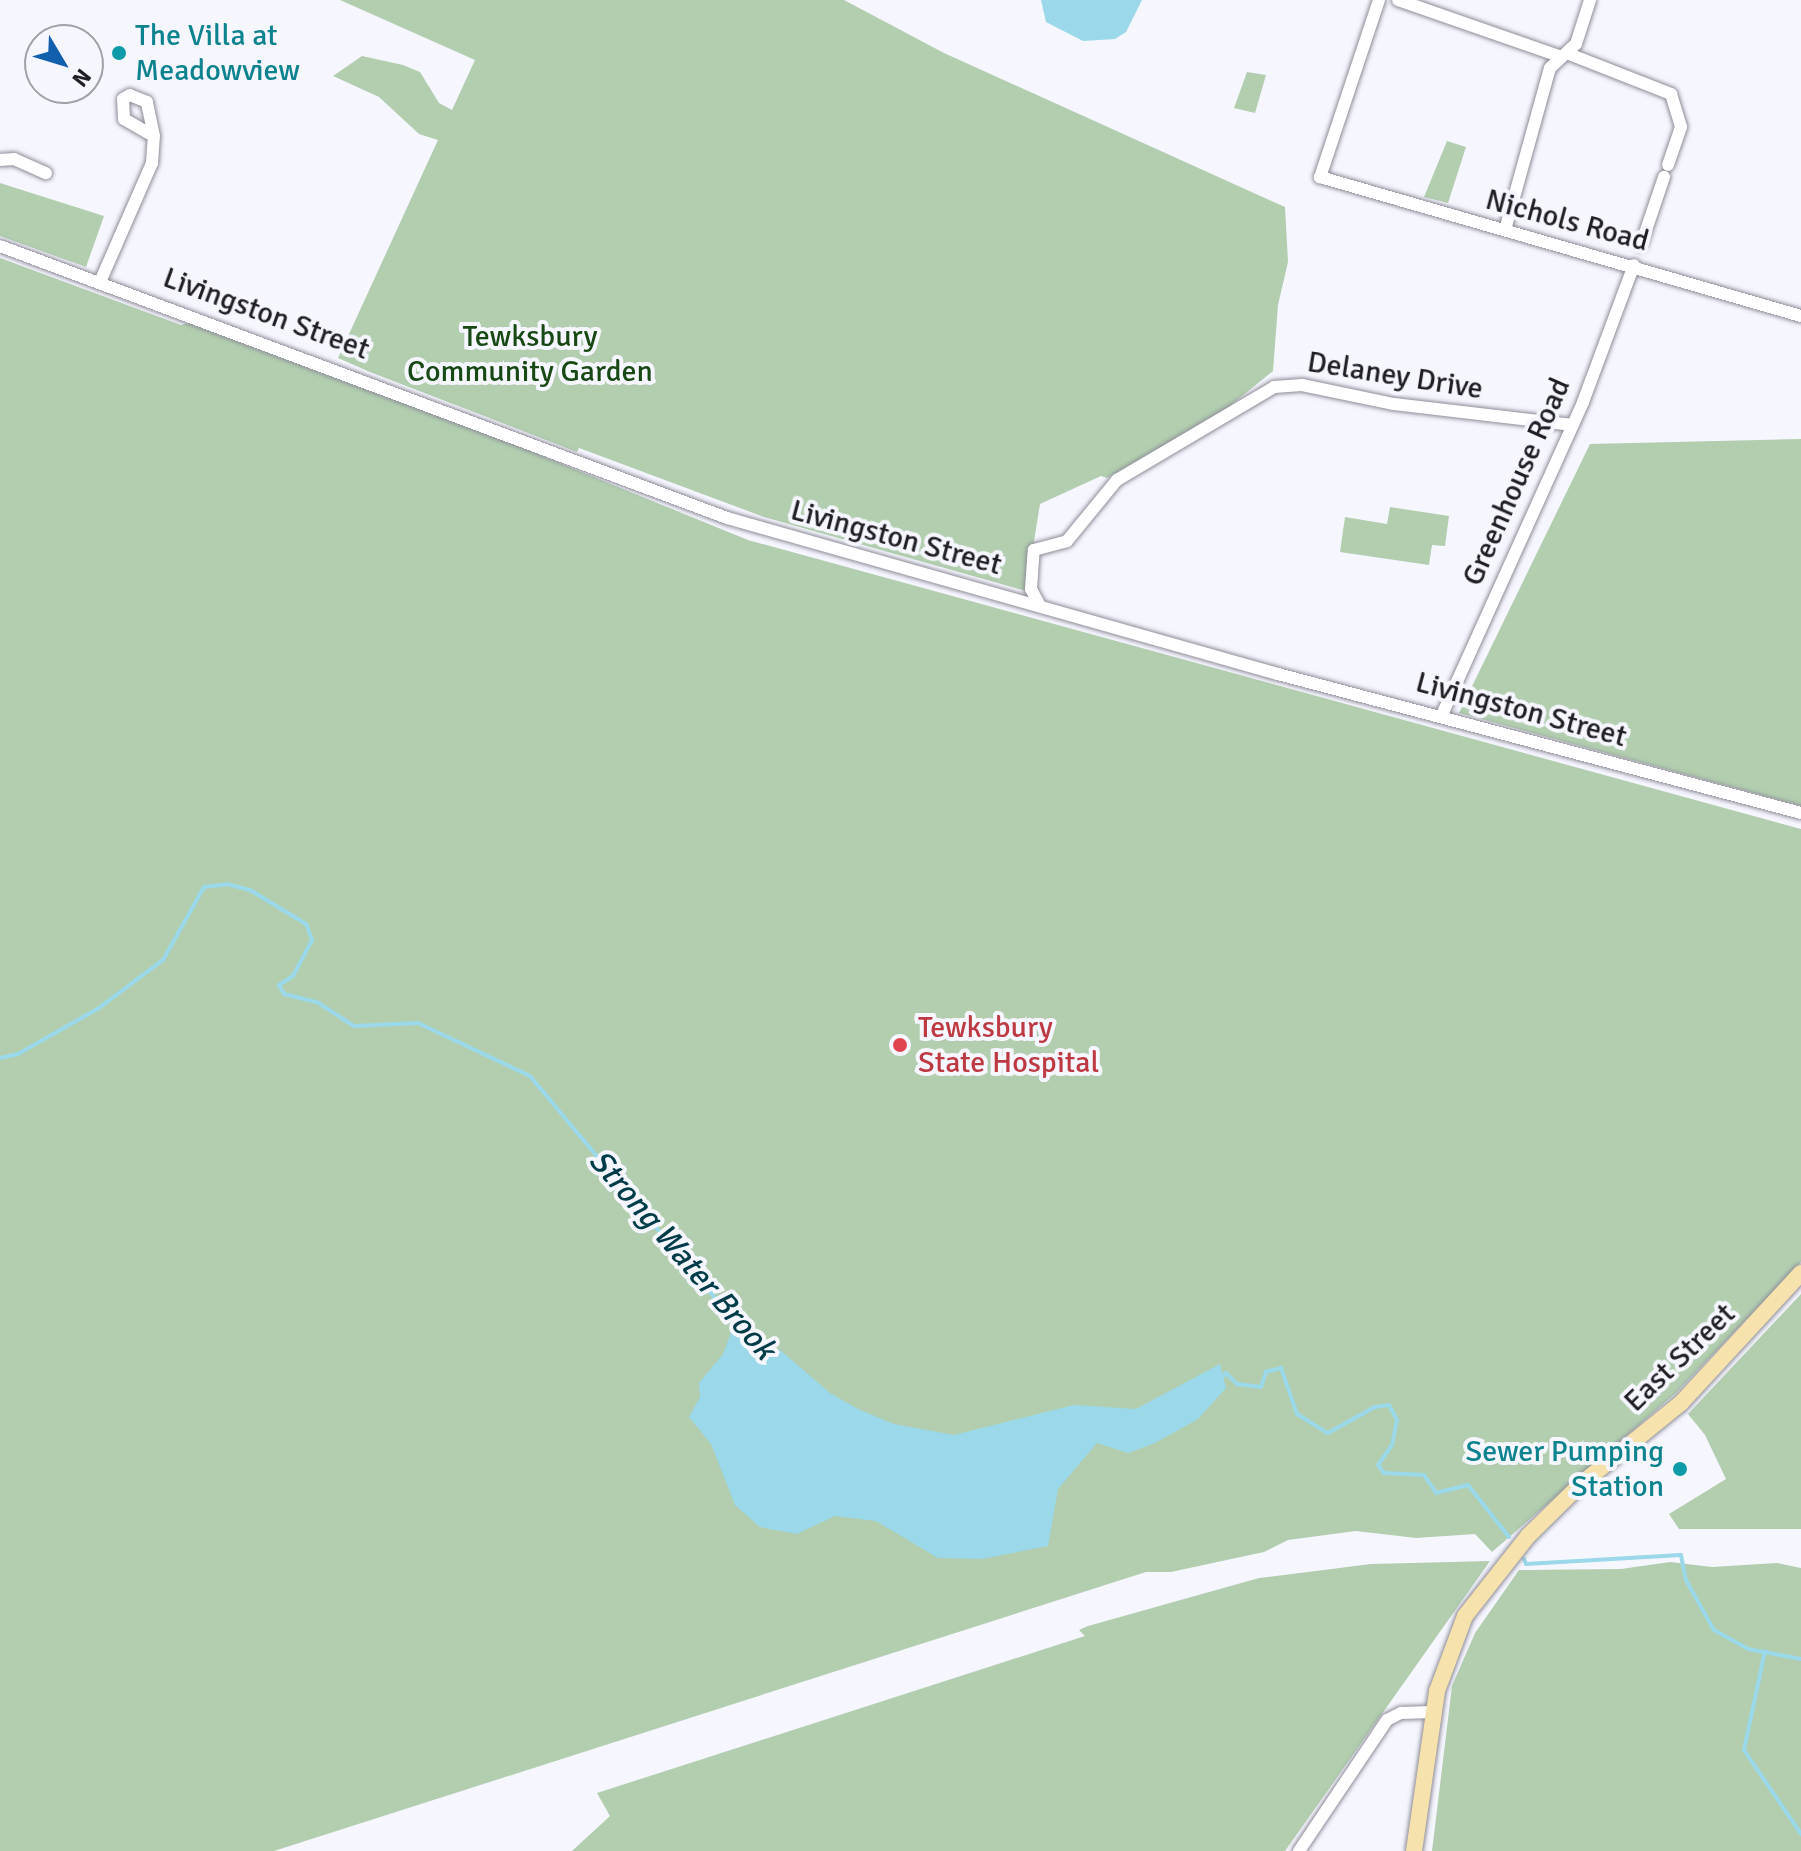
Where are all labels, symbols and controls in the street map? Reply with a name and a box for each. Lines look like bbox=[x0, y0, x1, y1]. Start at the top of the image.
place label: The Villa at Meadowview bbox=[135, 18, 300, 88]
north arrow bbox=[24, 24, 104, 104]
marker: The Villa at Meadowview bbox=[110, 44, 128, 62]
text: N bbox=[66, 64, 97, 92]
street label: Nichols Road bbox=[1482, 182, 1652, 260]
street label: Livingston Street bbox=[158, 260, 374, 368]
park label: Tewksbury Community Garden bbox=[407, 319, 653, 390]
street label: Delaney Drive bbox=[1305, 344, 1485, 408]
street label: Greenhouse Road bbox=[1455, 373, 1579, 591]
street label: Livingston Street bbox=[787, 493, 1005, 583]
street label: Livingston Street bbox=[1412, 665, 1630, 755]
place label: Tewksbury State Hospital bbox=[918, 1010, 1099, 1080]
marker: Tewksbury State Hospital bbox=[889, 1034, 911, 1056]
water label: Strong Water Brook bbox=[581, 1142, 783, 1368]
street label: East Street bbox=[1617, 1296, 1743, 1420]
place label: Sewer Pumping Station bbox=[1466, 1434, 1664, 1504]
marker: Sewer Pumping Station bbox=[1671, 1460, 1689, 1478]

